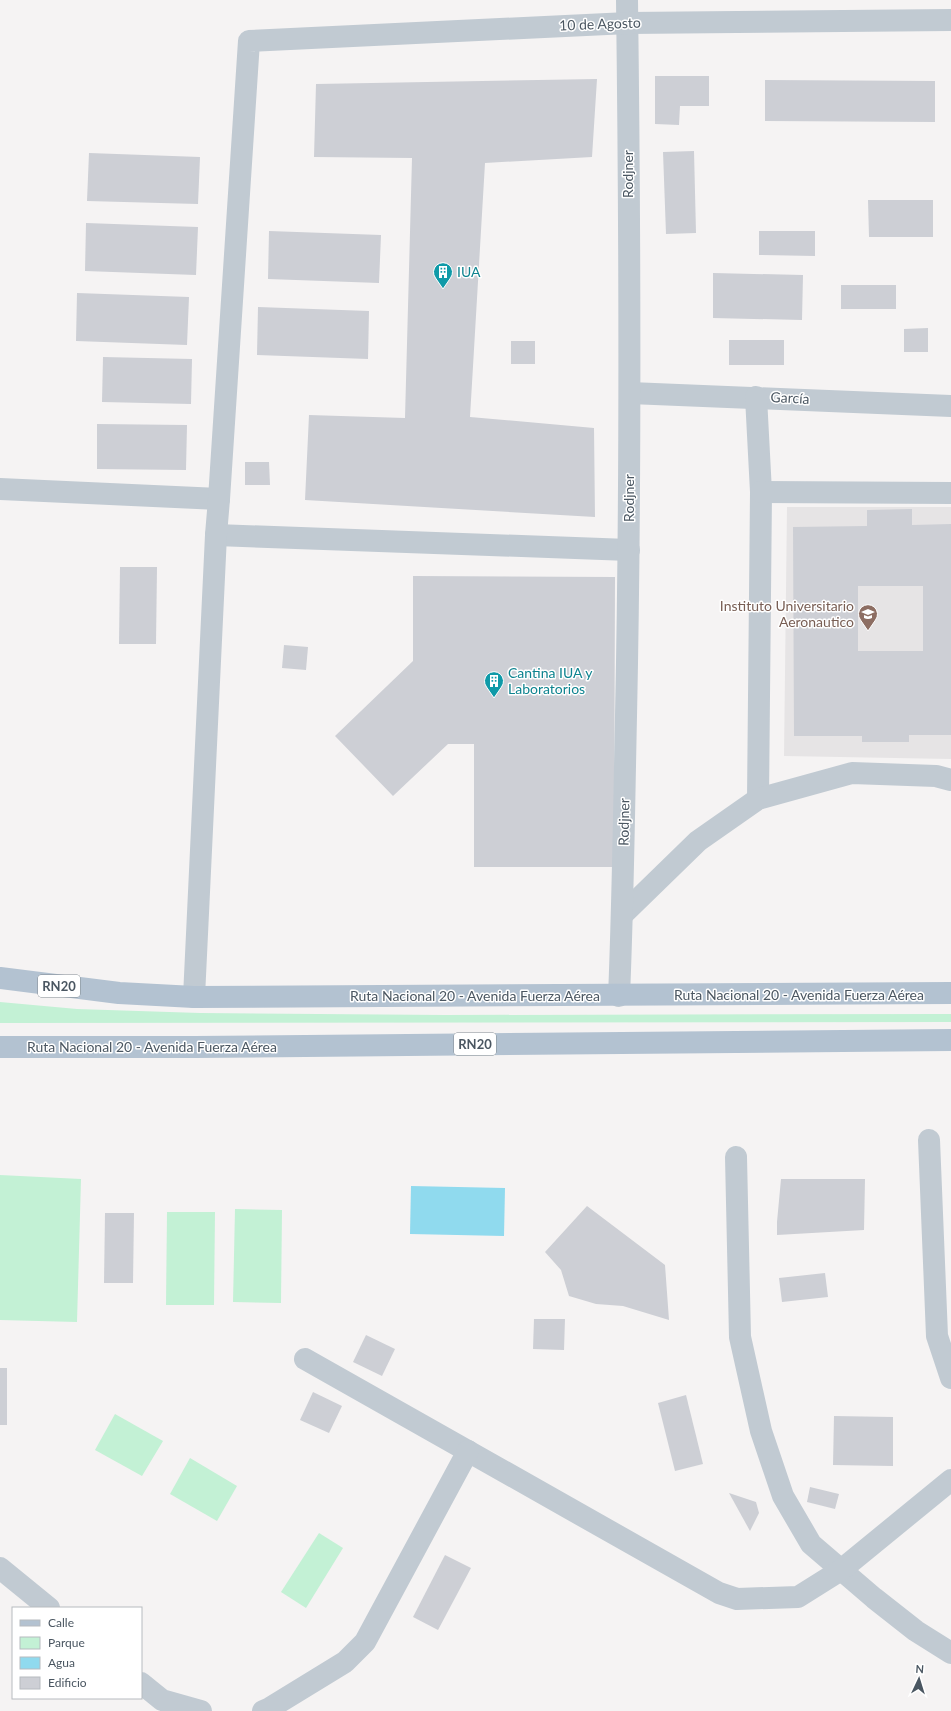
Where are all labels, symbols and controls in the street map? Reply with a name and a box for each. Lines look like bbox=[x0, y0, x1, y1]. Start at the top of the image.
street label: 10 de Agosto bbox=[559, 14, 641, 33]
street label: Rodjner bbox=[619, 150, 636, 198]
building icon: IUA bbox=[432, 261, 454, 289]
place label: IUA bbox=[457, 263, 481, 280]
street label: García bbox=[770, 388, 810, 407]
street label: Rodjner bbox=[620, 474, 637, 522]
place label: Instituto Universitario Aeronautico bbox=[720, 597, 854, 630]
school or university icon: Instituto Universitario Aeronautico bbox=[857, 603, 879, 631]
place label: Cantina IUA y Laboratorios bbox=[508, 664, 593, 697]
building icon: Cantina IUA y Laboratorios bbox=[483, 670, 505, 698]
street label: Rodjner bbox=[615, 798, 632, 846]
road number: RN20 bbox=[38, 975, 80, 997]
street label: Ruta Nacional 20 - Avenida Fuerza Aérea bbox=[674, 986, 924, 1003]
street label: Ruta Nacional 20 - Avenida Fuerza Aérea bbox=[350, 987, 600, 1004]
road number: RN20 bbox=[454, 1033, 496, 1055]
street label: Ruta Nacional 20 - Avenida Fuerza Aérea bbox=[27, 1038, 277, 1055]
legend bbox=[12, 1607, 142, 1699]
text: Calle bbox=[48, 1615, 74, 1630]
text: Parque bbox=[48, 1635, 85, 1650]
text: Agua bbox=[48, 1655, 75, 1670]
north arrow bbox=[899, 1659, 939, 1699]
text: N bbox=[915, 1662, 924, 1675]
text: Edificio bbox=[48, 1675, 87, 1690]

